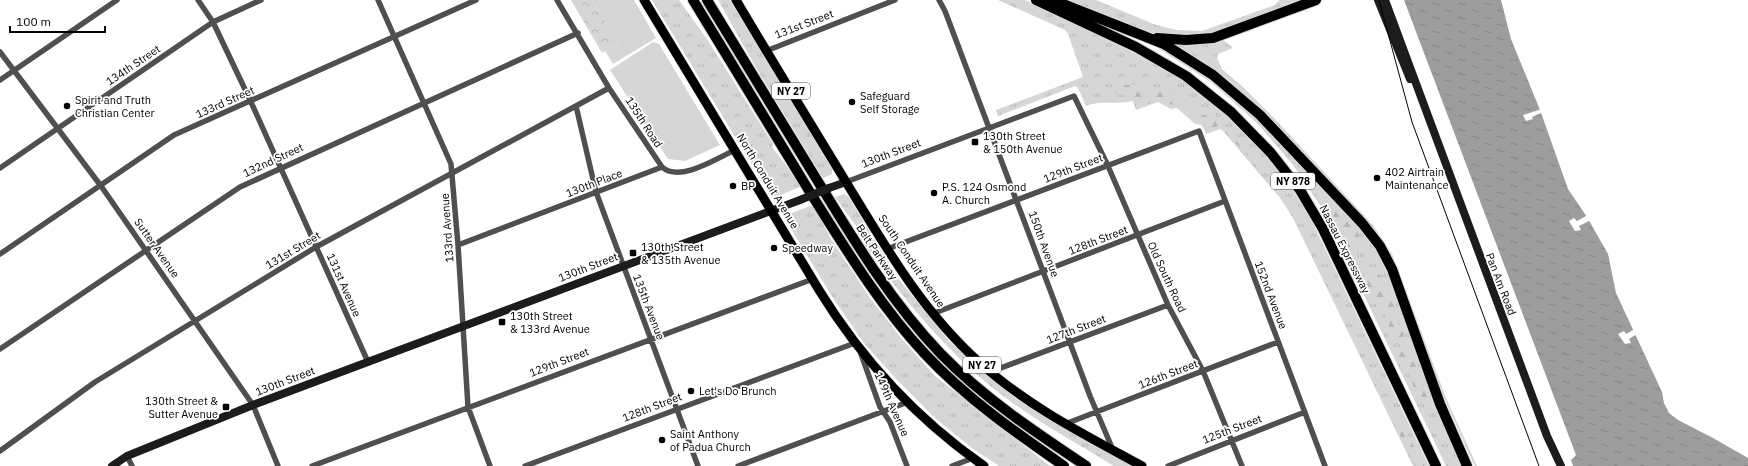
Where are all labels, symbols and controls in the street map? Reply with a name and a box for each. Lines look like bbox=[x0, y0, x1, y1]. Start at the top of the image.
street label: 131st Street bbox=[773, 6, 835, 42]
scale bar bbox=[10, 8, 105, 34]
text: 100 m bbox=[16, 14, 51, 29]
street label: 134th Street bbox=[103, 42, 163, 88]
street label: 133rd Street bbox=[193, 83, 257, 121]
road number: NY 27 bbox=[772, 83, 810, 99]
place label: Safeguard Self Storage bbox=[860, 89, 920, 116]
place label: Spirit and Truth Christian Center bbox=[75, 93, 155, 120]
street label: 135th Road bbox=[622, 94, 666, 150]
marker: Safeguard Self Storage bbox=[847, 97, 857, 107]
marker: Spirit and Truth Christian Center bbox=[62, 101, 72, 111]
place label: 130th Street & 150th Avenue bbox=[983, 129, 1062, 156]
street label: North Conduit Avenue bbox=[734, 131, 802, 231]
street label: 130th Street bbox=[859, 135, 923, 171]
marker: 130th Street & 150th Avenue bbox=[970, 137, 980, 147]
street label: 132nd Street bbox=[240, 140, 306, 180]
street label: 129th Street bbox=[1041, 150, 1105, 186]
place label: 402 Airtrain Maintenance bbox=[1385, 165, 1449, 192]
street label: 130th Place bbox=[564, 166, 624, 200]
road number: NY 878 bbox=[1271, 173, 1315, 189]
marker: 402 Airtrain Maintenance bbox=[1372, 173, 1382, 183]
place label: BP bbox=[741, 179, 755, 193]
place label: P.S. 124 Osmond A. Church bbox=[942, 180, 1026, 207]
marker: BP bbox=[728, 181, 738, 191]
marker: P.S. 124 Osmond A. Church bbox=[929, 188, 939, 198]
street label: 133rd Avenue bbox=[438, 193, 456, 263]
street label: Nassau Expressway bbox=[1317, 202, 1374, 296]
street label: 150th Avenue bbox=[1026, 209, 1062, 279]
street label: South Conduit Avenue bbox=[876, 212, 948, 310]
street label: Sutter Avenue bbox=[131, 215, 183, 281]
street label: Belt Parkway bbox=[853, 221, 901, 283]
street label: 128th Street bbox=[1066, 222, 1130, 258]
street label: 131st Street bbox=[263, 228, 323, 272]
street label: Old South Road bbox=[1144, 239, 1190, 315]
place label: 130th Street & 135th Avenue bbox=[641, 240, 720, 267]
place label: Speedway bbox=[782, 241, 833, 255]
marker: Speedway bbox=[769, 243, 779, 253]
marker: 130th Street & 135th Avenue bbox=[628, 248, 638, 258]
street label: 130th Street bbox=[556, 249, 620, 285]
street label: 131st Avenue bbox=[324, 251, 364, 319]
street label: Pan Am Road bbox=[1483, 251, 1519, 317]
street label: 152nd Avenue bbox=[1252, 259, 1290, 331]
street label: 135th Avenue bbox=[630, 272, 668, 342]
place label: 130th Street & 133rd Avenue bbox=[510, 309, 590, 336]
street label: 127th Street bbox=[1044, 311, 1108, 347]
marker: 130th Street & 133rd Avenue bbox=[497, 317, 507, 327]
street label: 129th Street bbox=[527, 344, 591, 380]
street label: 126th Street bbox=[1136, 356, 1200, 392]
road number: NY 27 bbox=[963, 357, 1001, 373]
street label: 130th Street bbox=[253, 363, 317, 399]
street label: 149th Avenue bbox=[872, 370, 912, 438]
place label: Let's Do Brunch bbox=[699, 384, 777, 398]
marker: Let's Do Brunch bbox=[686, 386, 696, 396]
street label: 128th Street bbox=[620, 389, 684, 425]
place label: 130th Street & Sutter Avenue bbox=[145, 394, 218, 421]
marker: 130th Street & Sutter Avenue bbox=[221, 402, 231, 412]
street label: 125th Street bbox=[1200, 411, 1264, 447]
place label: Saint Anthony of Padua Church bbox=[670, 427, 751, 454]
marker: Saint Anthony of Padua Church bbox=[657, 435, 667, 445]

